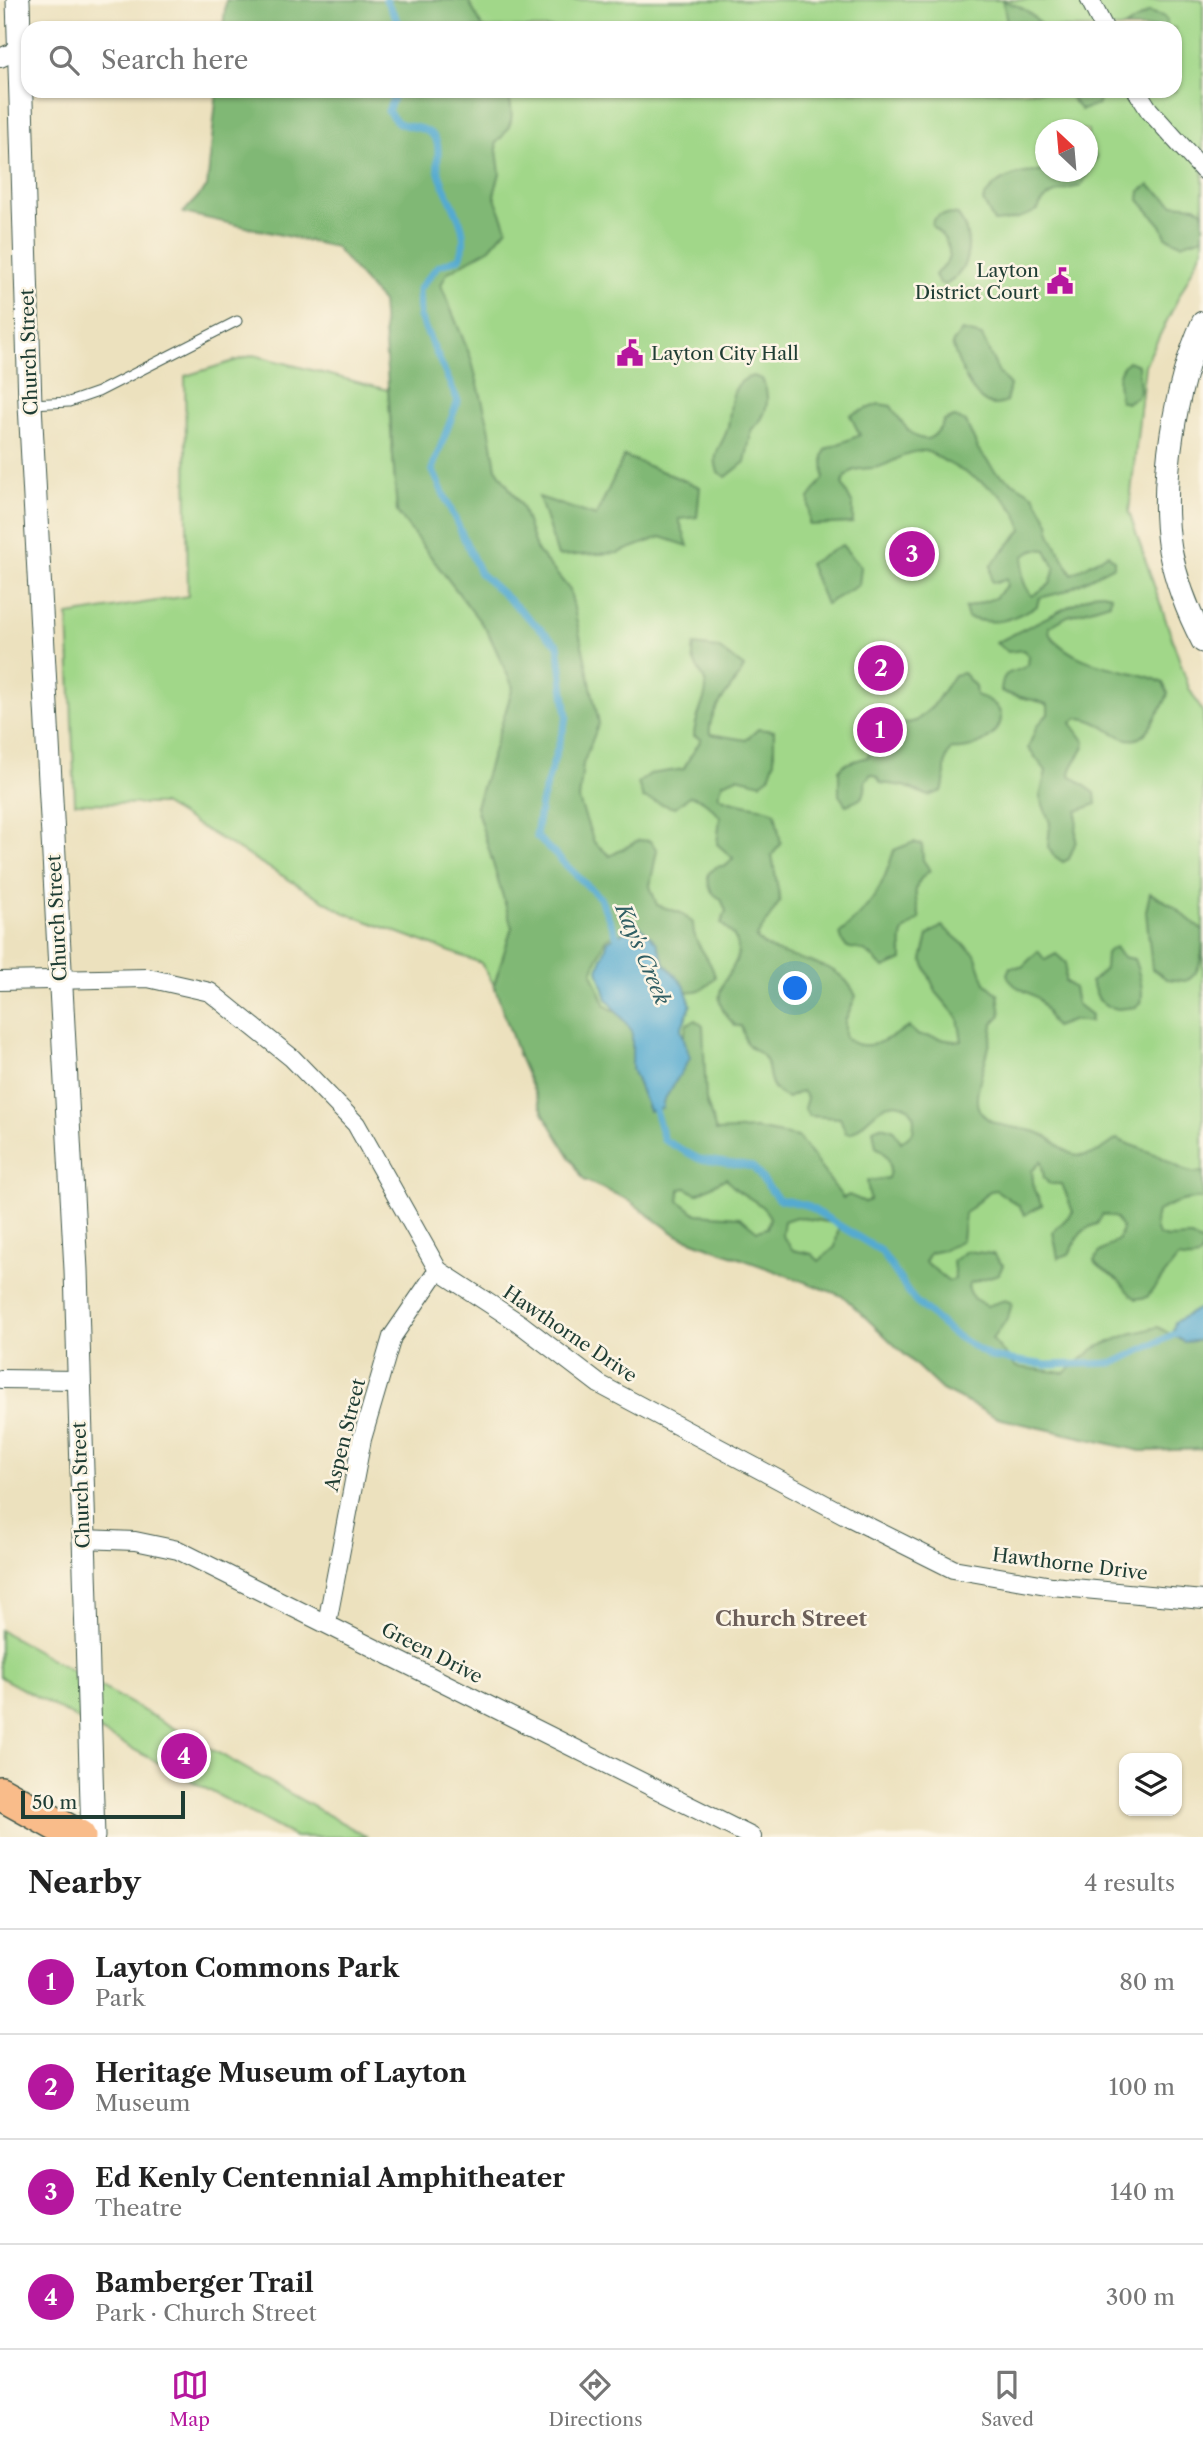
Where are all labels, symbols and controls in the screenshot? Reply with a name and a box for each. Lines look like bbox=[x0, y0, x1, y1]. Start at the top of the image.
search box bbox=[21, 21, 1182, 98]
icon: search bbox=[45, 41, 83, 79]
text: Search here bbox=[101, 44, 248, 76]
north arrow bbox=[1035, 119, 1098, 182]
place label: Layton District Court bbox=[915, 259, 1039, 304]
public building icon: Layton District Court bbox=[1045, 266, 1075, 296]
street label: Church Street bbox=[15, 288, 43, 416]
public building icon: Layton City Hall bbox=[615, 338, 645, 368]
place label: Layton City Hall bbox=[651, 342, 799, 365]
pin: 3 bbox=[889, 528, 935, 580]
pin: 2 bbox=[858, 642, 904, 694]
pin: 1 bbox=[857, 704, 903, 756]
street label: Church Street bbox=[42, 854, 72, 982]
water label: Kay's Creek bbox=[610, 898, 676, 1009]
your location bbox=[778, 971, 812, 1005]
street label: Hawthorne Drive bbox=[499, 1281, 641, 1387]
street label: Aspen Street bbox=[320, 1376, 370, 1495]
street label: Church Street bbox=[67, 1421, 95, 1549]
street label: Hawthorne Drive bbox=[991, 1543, 1149, 1585]
district label: Church Street bbox=[715, 1606, 867, 1631]
street label: Green Drive bbox=[377, 1618, 487, 1688]
pin: 4 bbox=[161, 1730, 207, 1782]
map controls bbox=[1119, 1753, 1182, 1816]
button: layers bbox=[1119, 1753, 1182, 1816]
scale bar bbox=[21, 1788, 186, 1820]
text: 50 m bbox=[32, 1791, 77, 1814]
text: Nearby bbox=[28, 1864, 141, 1901]
text: 4 results bbox=[1084, 1869, 1175, 1897]
text: Layton Commons Park bbox=[95, 1952, 399, 1984]
text: 1 bbox=[46, 1968, 56, 1996]
text: 80 m bbox=[1119, 1968, 1175, 1996]
text: Park bbox=[95, 1984, 145, 2012]
text: Heritage Museum of Layton bbox=[95, 2057, 467, 2089]
text: 2 bbox=[44, 2073, 58, 2101]
text: 100 m bbox=[1109, 2073, 1175, 2101]
text: Museum bbox=[95, 2089, 191, 2117]
text: Ed Kenly Centennial Amphitheater bbox=[95, 2162, 565, 2194]
text: 3 bbox=[45, 2178, 58, 2206]
text: 140 m bbox=[1110, 2178, 1175, 2206]
text: Theatre bbox=[95, 2194, 182, 2222]
text: Bamberger Trail bbox=[95, 2267, 314, 2299]
text: 4 bbox=[44, 2283, 58, 2311]
text: 300 m bbox=[1106, 2283, 1175, 2311]
text: Park · Church Street bbox=[95, 2299, 317, 2327]
tab: Map bbox=[169, 2366, 210, 2431]
tab: Directions bbox=[549, 2366, 642, 2431]
tab: Saved bbox=[981, 2366, 1034, 2431]

